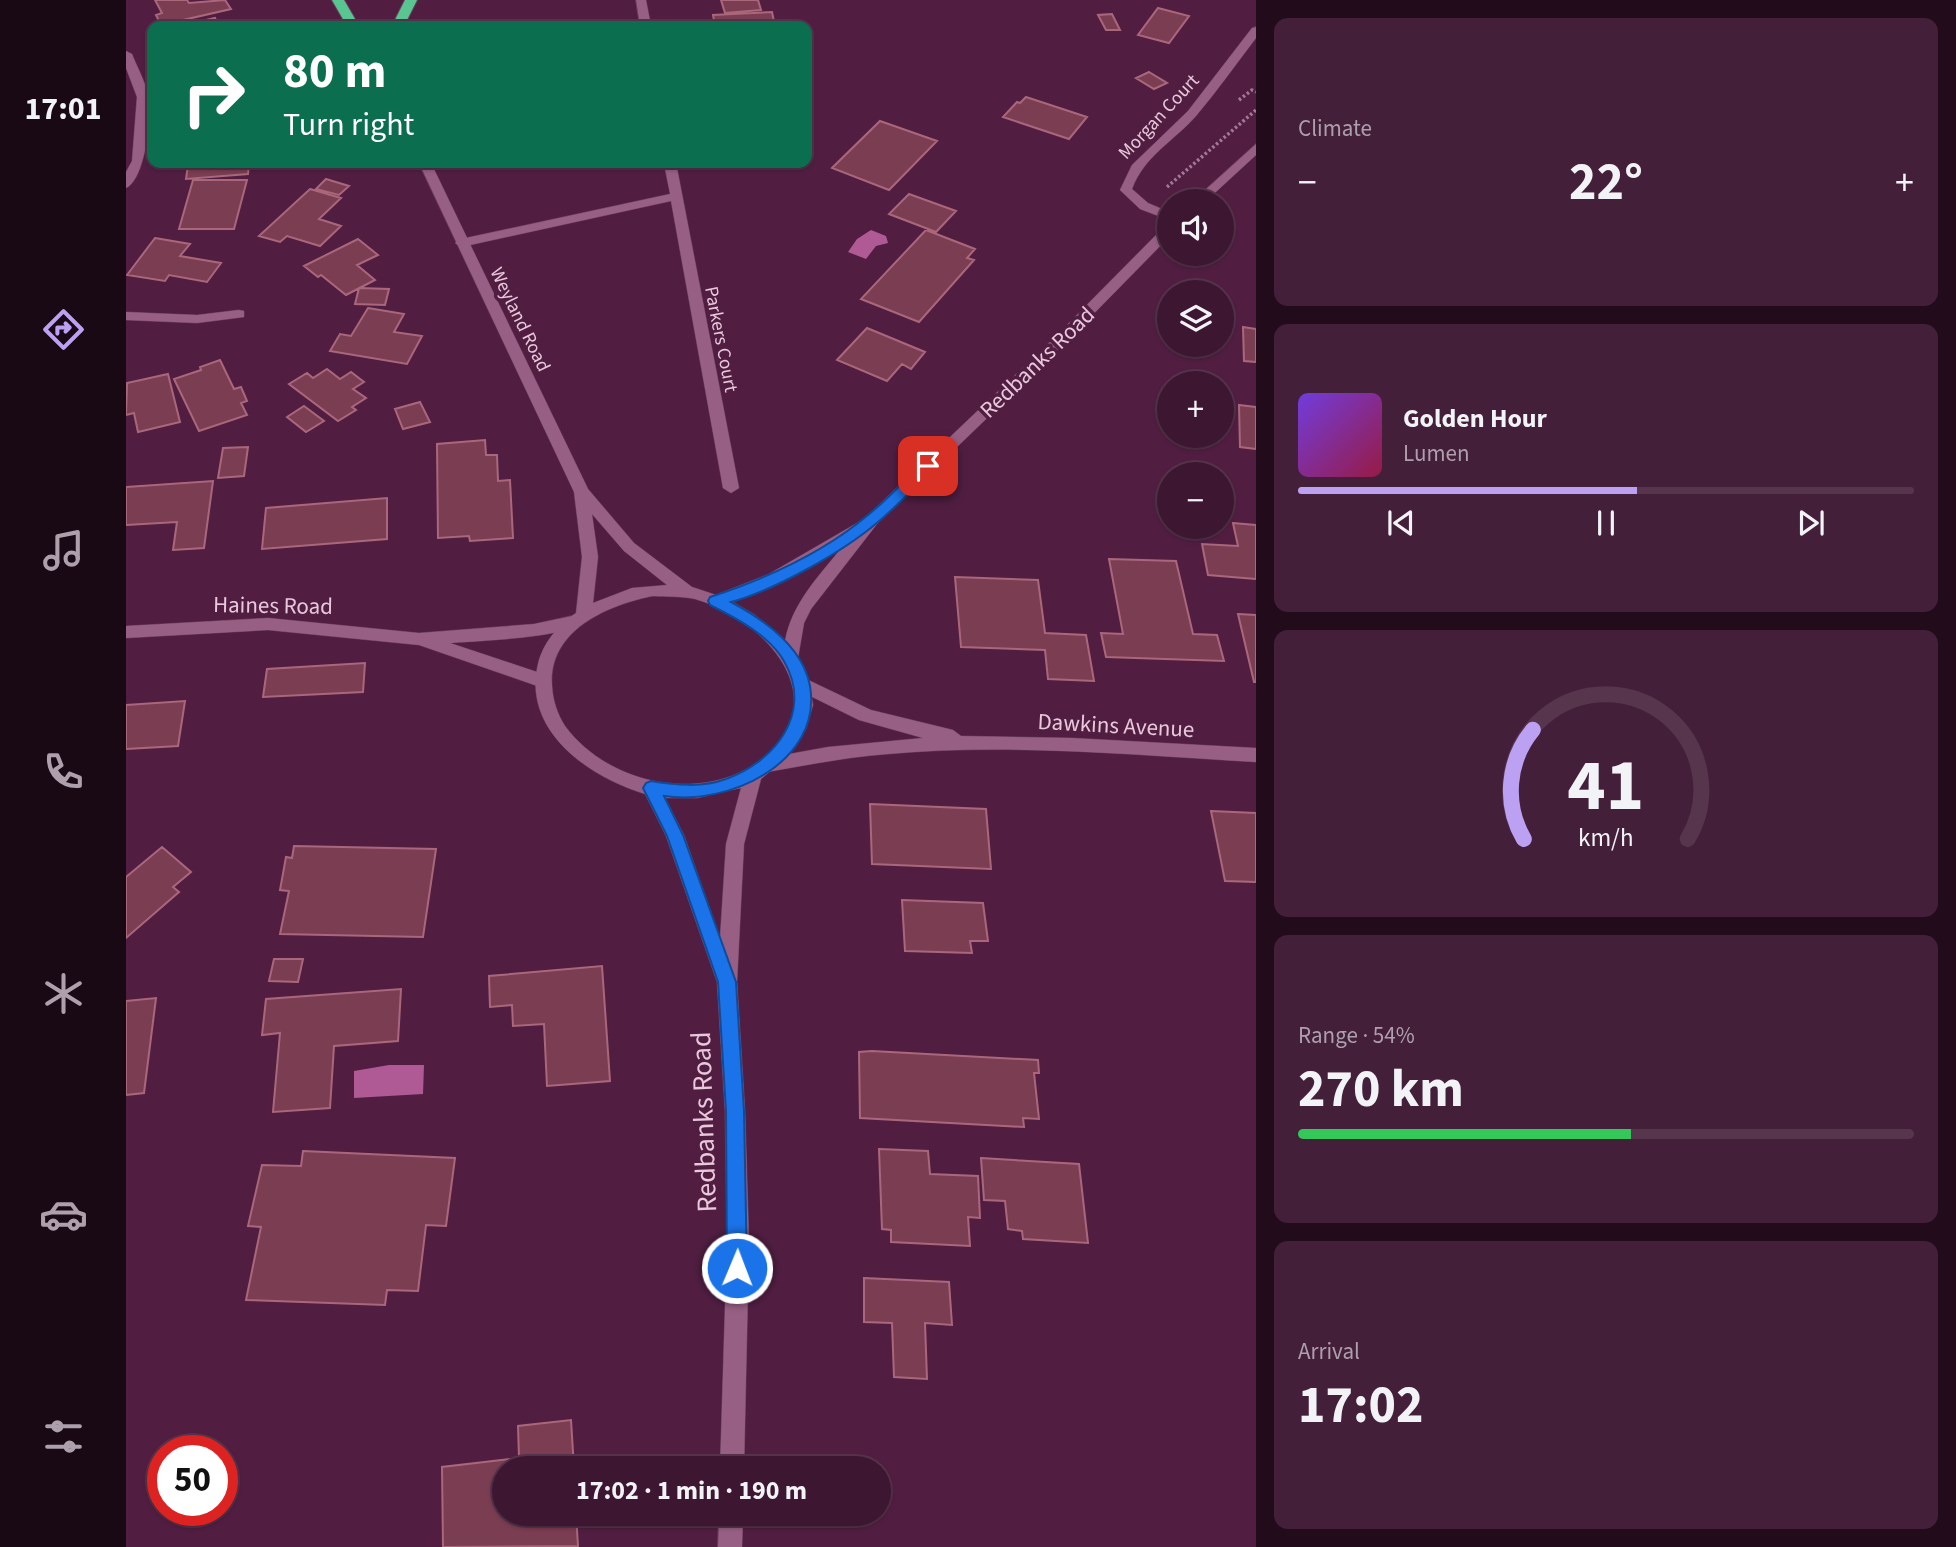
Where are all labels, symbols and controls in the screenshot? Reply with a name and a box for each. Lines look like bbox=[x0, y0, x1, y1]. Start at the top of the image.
text: 80 m bbox=[283, 37, 387, 107]
icon: right bbox=[168, 49, 259, 140]
street label: Morgan Court bbox=[1112, 68, 1206, 166]
text: 17:01 bbox=[24, 86, 102, 132]
text: Turn right bbox=[283, 102, 414, 148]
text: Climate bbox=[1298, 112, 1372, 145]
text: 22° bbox=[1569, 146, 1643, 220]
text: − bbox=[1298, 156, 1317, 210]
text: + bbox=[1895, 156, 1914, 210]
map controls bbox=[1157, 189, 1234, 539]
button: sound bbox=[1157, 189, 1234, 266]
street label: Weyland Road bbox=[483, 263, 557, 376]
button: layers bbox=[1157, 280, 1234, 357]
street label: Parkers Court bbox=[697, 284, 744, 395]
street label: Redbanks Road bbox=[972, 299, 1102, 426]
icon: directions bbox=[39, 305, 88, 354]
button: + bbox=[1157, 371, 1234, 448]
text: Golden Hour bbox=[1403, 400, 1547, 437]
pin bbox=[898, 436, 958, 496]
text: Lumen bbox=[1403, 437, 1470, 470]
icon: arrive bbox=[909, 447, 947, 485]
button: − bbox=[1157, 462, 1234, 539]
icon: previous bbox=[1382, 504, 1420, 542]
icon: pause bbox=[1587, 504, 1625, 542]
icon: next bbox=[1792, 504, 1830, 542]
icon: music bbox=[39, 526, 88, 575]
street label: Haines Road bbox=[213, 588, 333, 623]
street label: Dawkins Avenue bbox=[1037, 705, 1195, 746]
text: 41 bbox=[1568, 735, 1644, 839]
icon: phone bbox=[39, 747, 88, 796]
text: km/h bbox=[1578, 820, 1634, 856]
icon: climate bbox=[39, 969, 88, 1018]
text: Range · 54% bbox=[1298, 1019, 1415, 1052]
street label: Redbanks Road bbox=[681, 1031, 727, 1213]
text: 270 km bbox=[1298, 1053, 1464, 1127]
icon: car bbox=[39, 1190, 88, 1239]
position arrow bbox=[700, 1231, 774, 1305]
text: Arrival bbox=[1298, 1335, 1360, 1368]
text: 17:02 bbox=[1298, 1369, 1423, 1443]
icon: filters bbox=[39, 1412, 88, 1461]
speed limit sign: 50 bbox=[147, 1435, 238, 1526]
text: 17:02 · 1 min · 190 m bbox=[576, 1472, 807, 1509]

